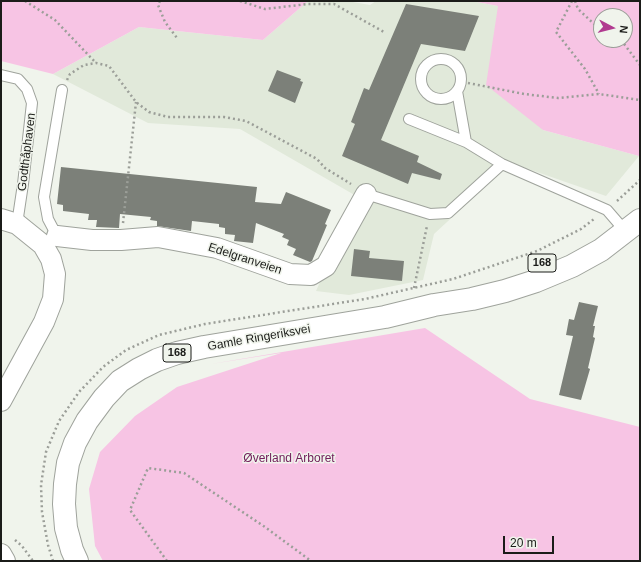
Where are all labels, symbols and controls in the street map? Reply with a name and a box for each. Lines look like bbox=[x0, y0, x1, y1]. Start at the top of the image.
north arrow bbox=[593, 8, 633, 48]
text: N bbox=[617, 25, 630, 34]
street label: Godthåphaven bbox=[15, 112, 39, 192]
street label: Edelgranveien bbox=[206, 240, 284, 278]
road number: 168 bbox=[528, 254, 556, 272]
street label: Gamle Ringeriksvei bbox=[207, 322, 311, 354]
road number: 168 bbox=[163, 344, 191, 362]
park label: Øverland Arboret bbox=[243, 452, 335, 466]
scale bar bbox=[505, 528, 556, 554]
text: 20 m bbox=[510, 536, 537, 550]

